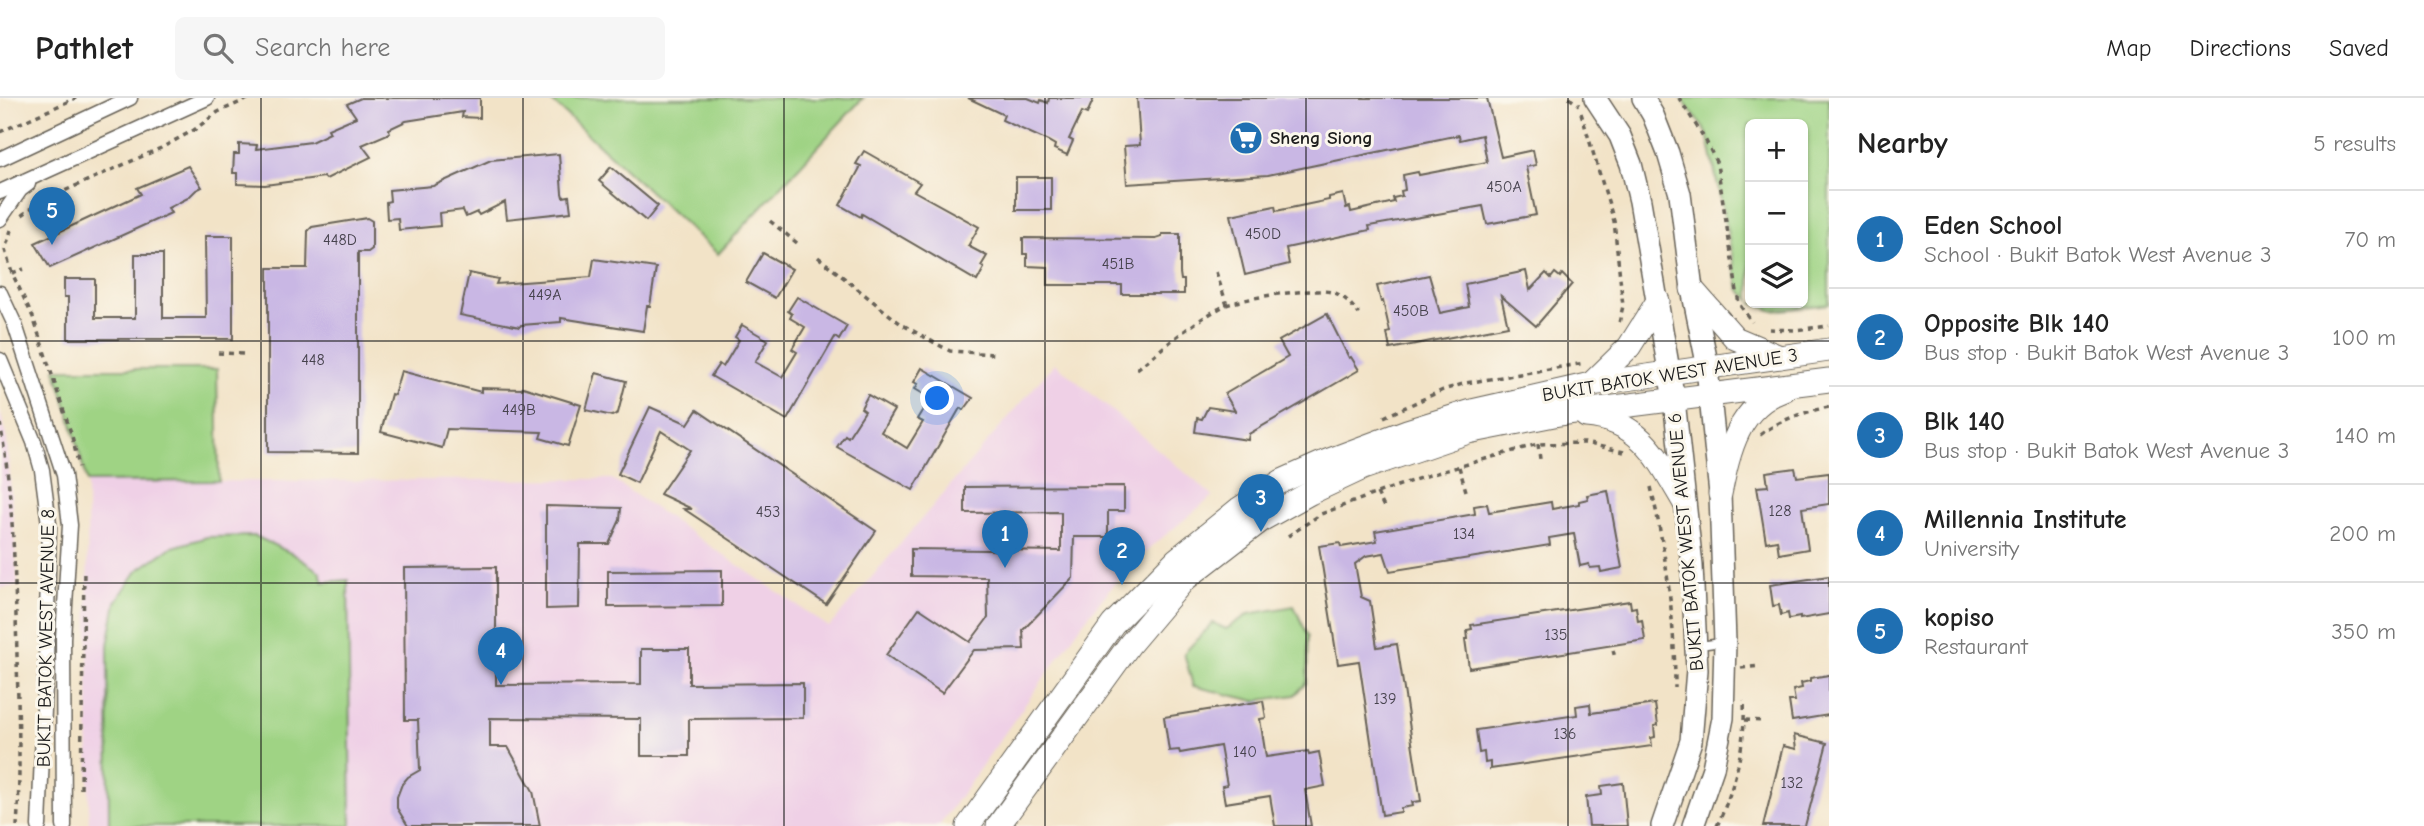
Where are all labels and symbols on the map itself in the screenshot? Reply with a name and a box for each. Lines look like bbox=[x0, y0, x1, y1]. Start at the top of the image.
supermarket icon: Sheng Siong bbox=[1227, 119, 1265, 157]
place label: Sheng Siong bbox=[1270, 127, 1373, 149]
house number: 450A bbox=[1486, 178, 1522, 196]
pin: 5 bbox=[29, 187, 75, 245]
house number: 450D bbox=[1245, 225, 1281, 243]
house number: 448D bbox=[323, 231, 357, 249]
house number: 451B bbox=[1102, 255, 1134, 273]
house number: 449A bbox=[528, 286, 562, 304]
house number: 450B bbox=[1393, 302, 1429, 320]
street label: BUKIT BATOK WEST AVENUE 3 bbox=[1541, 344, 1799, 406]
house number: 448 bbox=[301, 351, 325, 369]
your location bbox=[920, 381, 954, 415]
house number: 449B bbox=[502, 401, 536, 419]
street label: BUKIT BATOK WEST AVENUE 6 bbox=[1664, 412, 1708, 672]
pin: 3 bbox=[1238, 474, 1284, 532]
house number: 128 bbox=[1769, 502, 1791, 520]
house number: 453 bbox=[756, 503, 780, 521]
street label: BUKIT BATOK WEST AVENUE 8 bbox=[33, 509, 59, 767]
pin: 1 bbox=[982, 510, 1028, 568]
house number: 134 bbox=[1453, 525, 1475, 543]
pin: 2 bbox=[1099, 527, 1145, 585]
house number: 135 bbox=[1544, 626, 1568, 644]
pin: 4 bbox=[478, 627, 524, 685]
house number: 139 bbox=[1374, 690, 1396, 708]
house number: 136 bbox=[1553, 725, 1577, 743]
house number: 140 bbox=[1233, 743, 1257, 761]
house number: 132 bbox=[1781, 774, 1803, 792]

